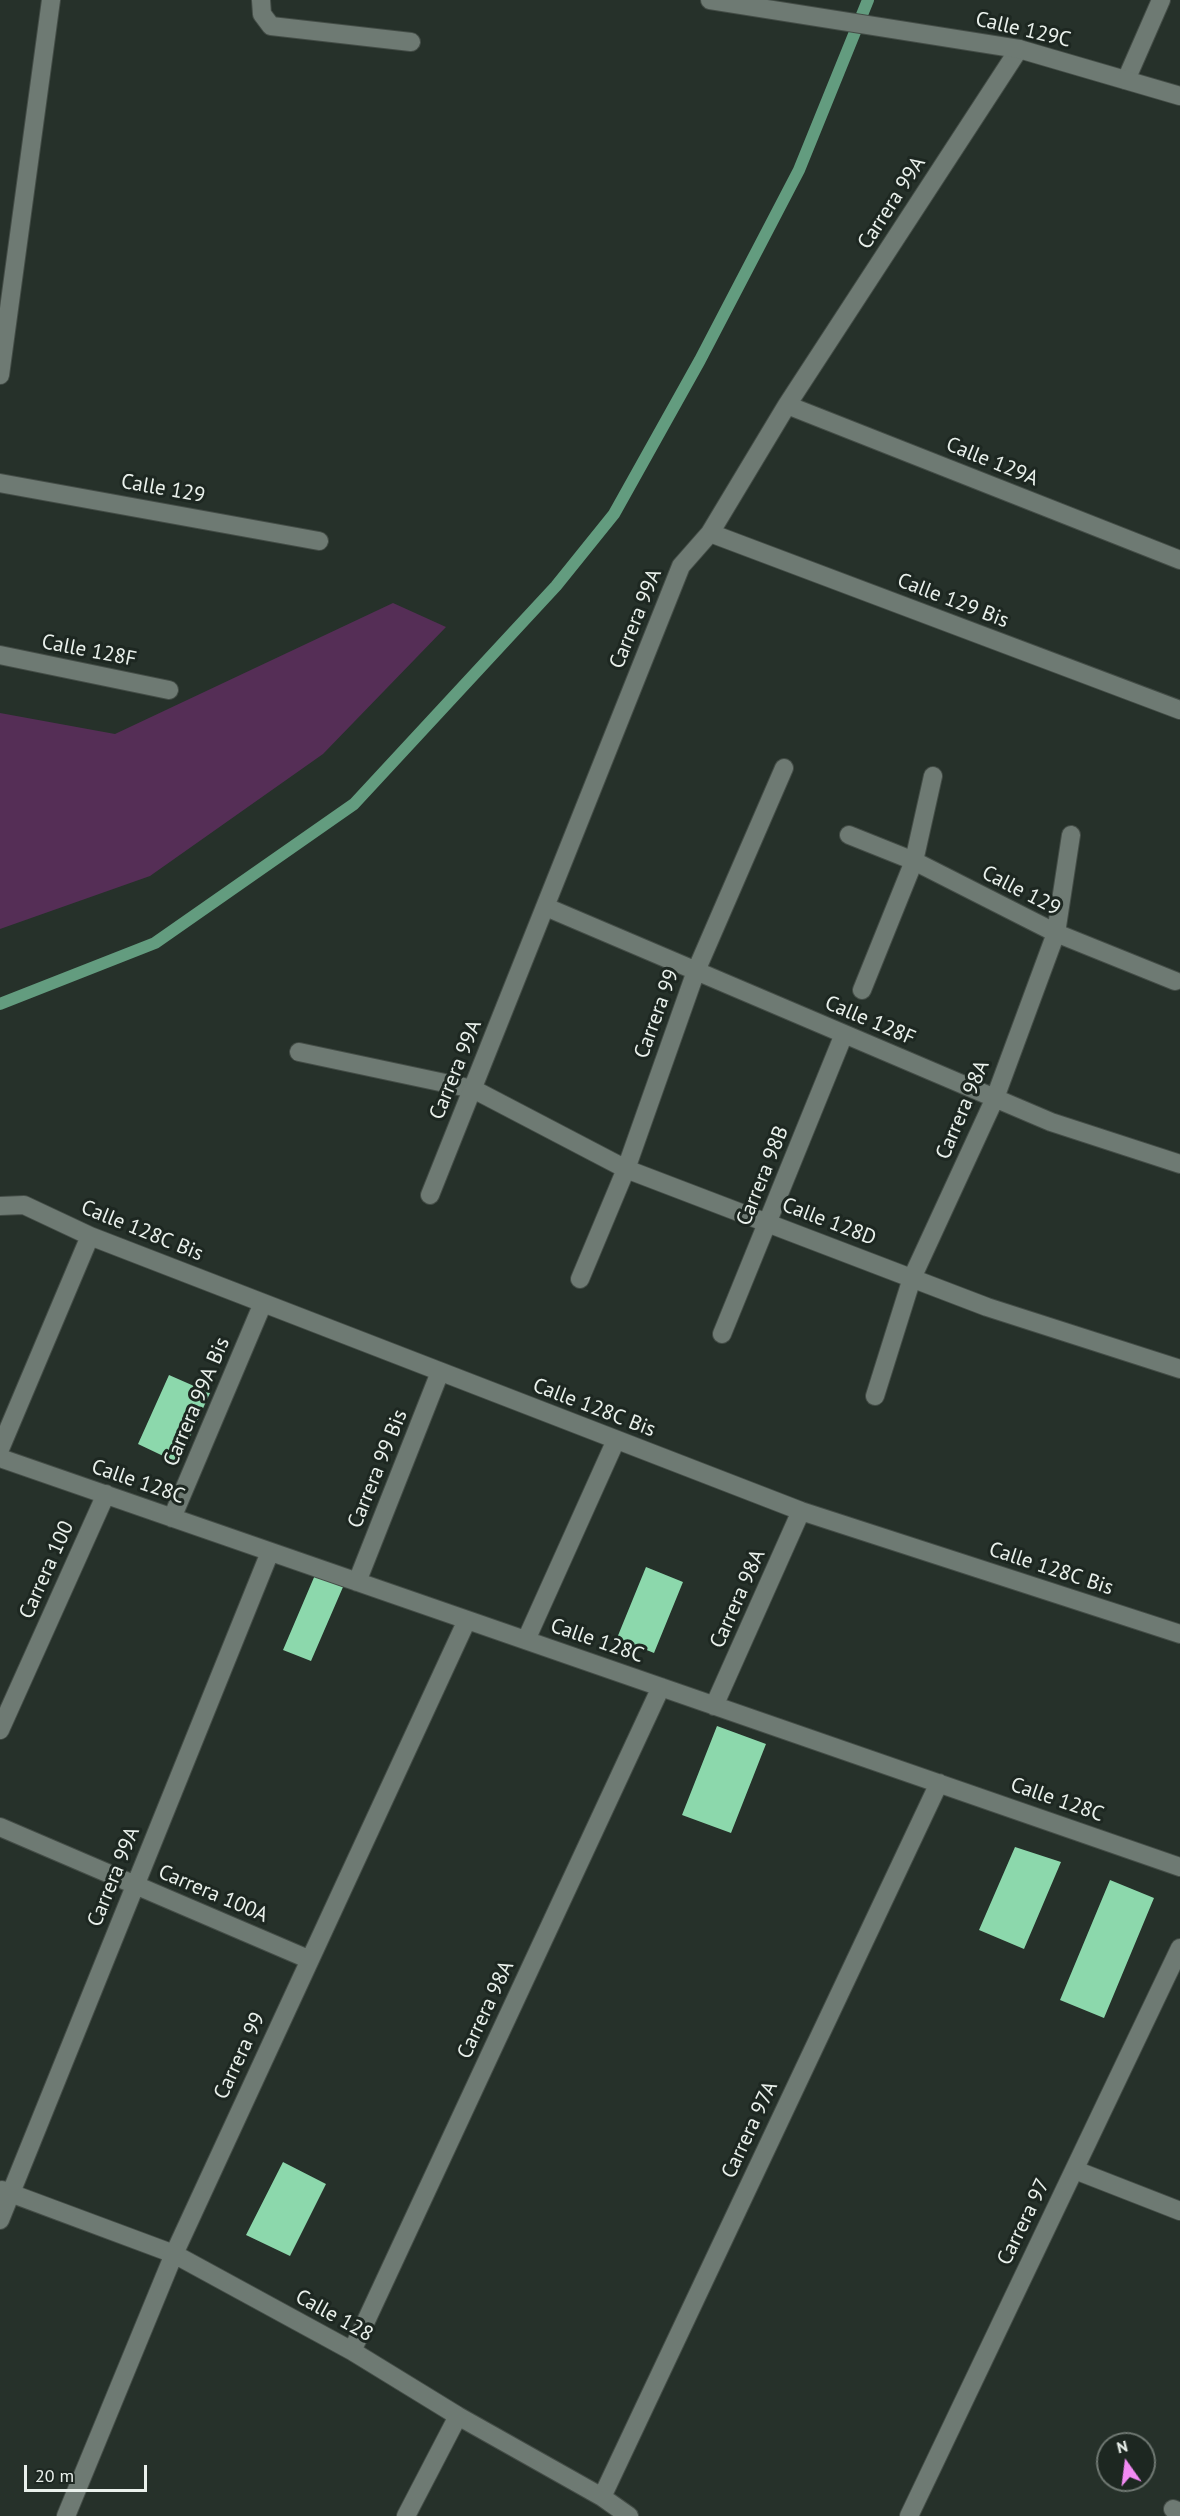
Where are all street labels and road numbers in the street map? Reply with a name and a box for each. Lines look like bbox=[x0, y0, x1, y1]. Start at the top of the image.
street label: Calle 129C bbox=[973, 7, 1073, 53]
street label: Carrera 99A bbox=[853, 152, 931, 254]
street label: Calle 129A bbox=[942, 432, 1042, 492]
street label: Calle 129 bbox=[119, 469, 207, 509]
street label: Carrera 99A bbox=[605, 565, 667, 673]
street label: Calle 129 Bis bbox=[894, 568, 1012, 634]
street label: Calle 128F bbox=[40, 629, 138, 673]
street label: Calle 129 bbox=[977, 860, 1065, 922]
street label: Carrera 99 bbox=[629, 966, 685, 1062]
street label: Calle 128F bbox=[821, 991, 919, 1051]
street label: Carrera 99A bbox=[425, 1016, 487, 1124]
street label: Carrera 98A bbox=[931, 1057, 995, 1163]
street label: Carrera 98B bbox=[732, 1122, 794, 1230]
street label: Calle 128D bbox=[778, 1193, 880, 1251]
street label: Calle 128C Bis bbox=[77, 1195, 207, 1267]
street label: Carrera 99A Bis bbox=[159, 1334, 235, 1470]
street label: Calle 128C Bis bbox=[529, 1373, 659, 1443]
street label: Carrera 99 Bis bbox=[343, 1406, 413, 1532]
street label: Calle 128C bbox=[88, 1454, 188, 1510]
street label: Carrera 100 bbox=[14, 1517, 80, 1623]
street label: Calle 128C Bis bbox=[986, 1537, 1116, 1601]
street label: Carrera 98A bbox=[705, 1546, 771, 1652]
street label: Calle 128C bbox=[547, 1613, 647, 1669]
street label: Calle 128C bbox=[1007, 1772, 1107, 1828]
street label: Carrera 99A bbox=[83, 1823, 145, 1931]
street label: Carrera 100A bbox=[154, 1860, 272, 1928]
street label: Carrera 98A bbox=[452, 1957, 520, 2063]
street label: Carrera 99 bbox=[209, 2009, 271, 2103]
street label: Carrera 97A bbox=[717, 2077, 783, 2183]
street label: Carrera 97 bbox=[992, 2175, 1056, 2269]
street label: Calle 128 bbox=[291, 2284, 377, 2348]

